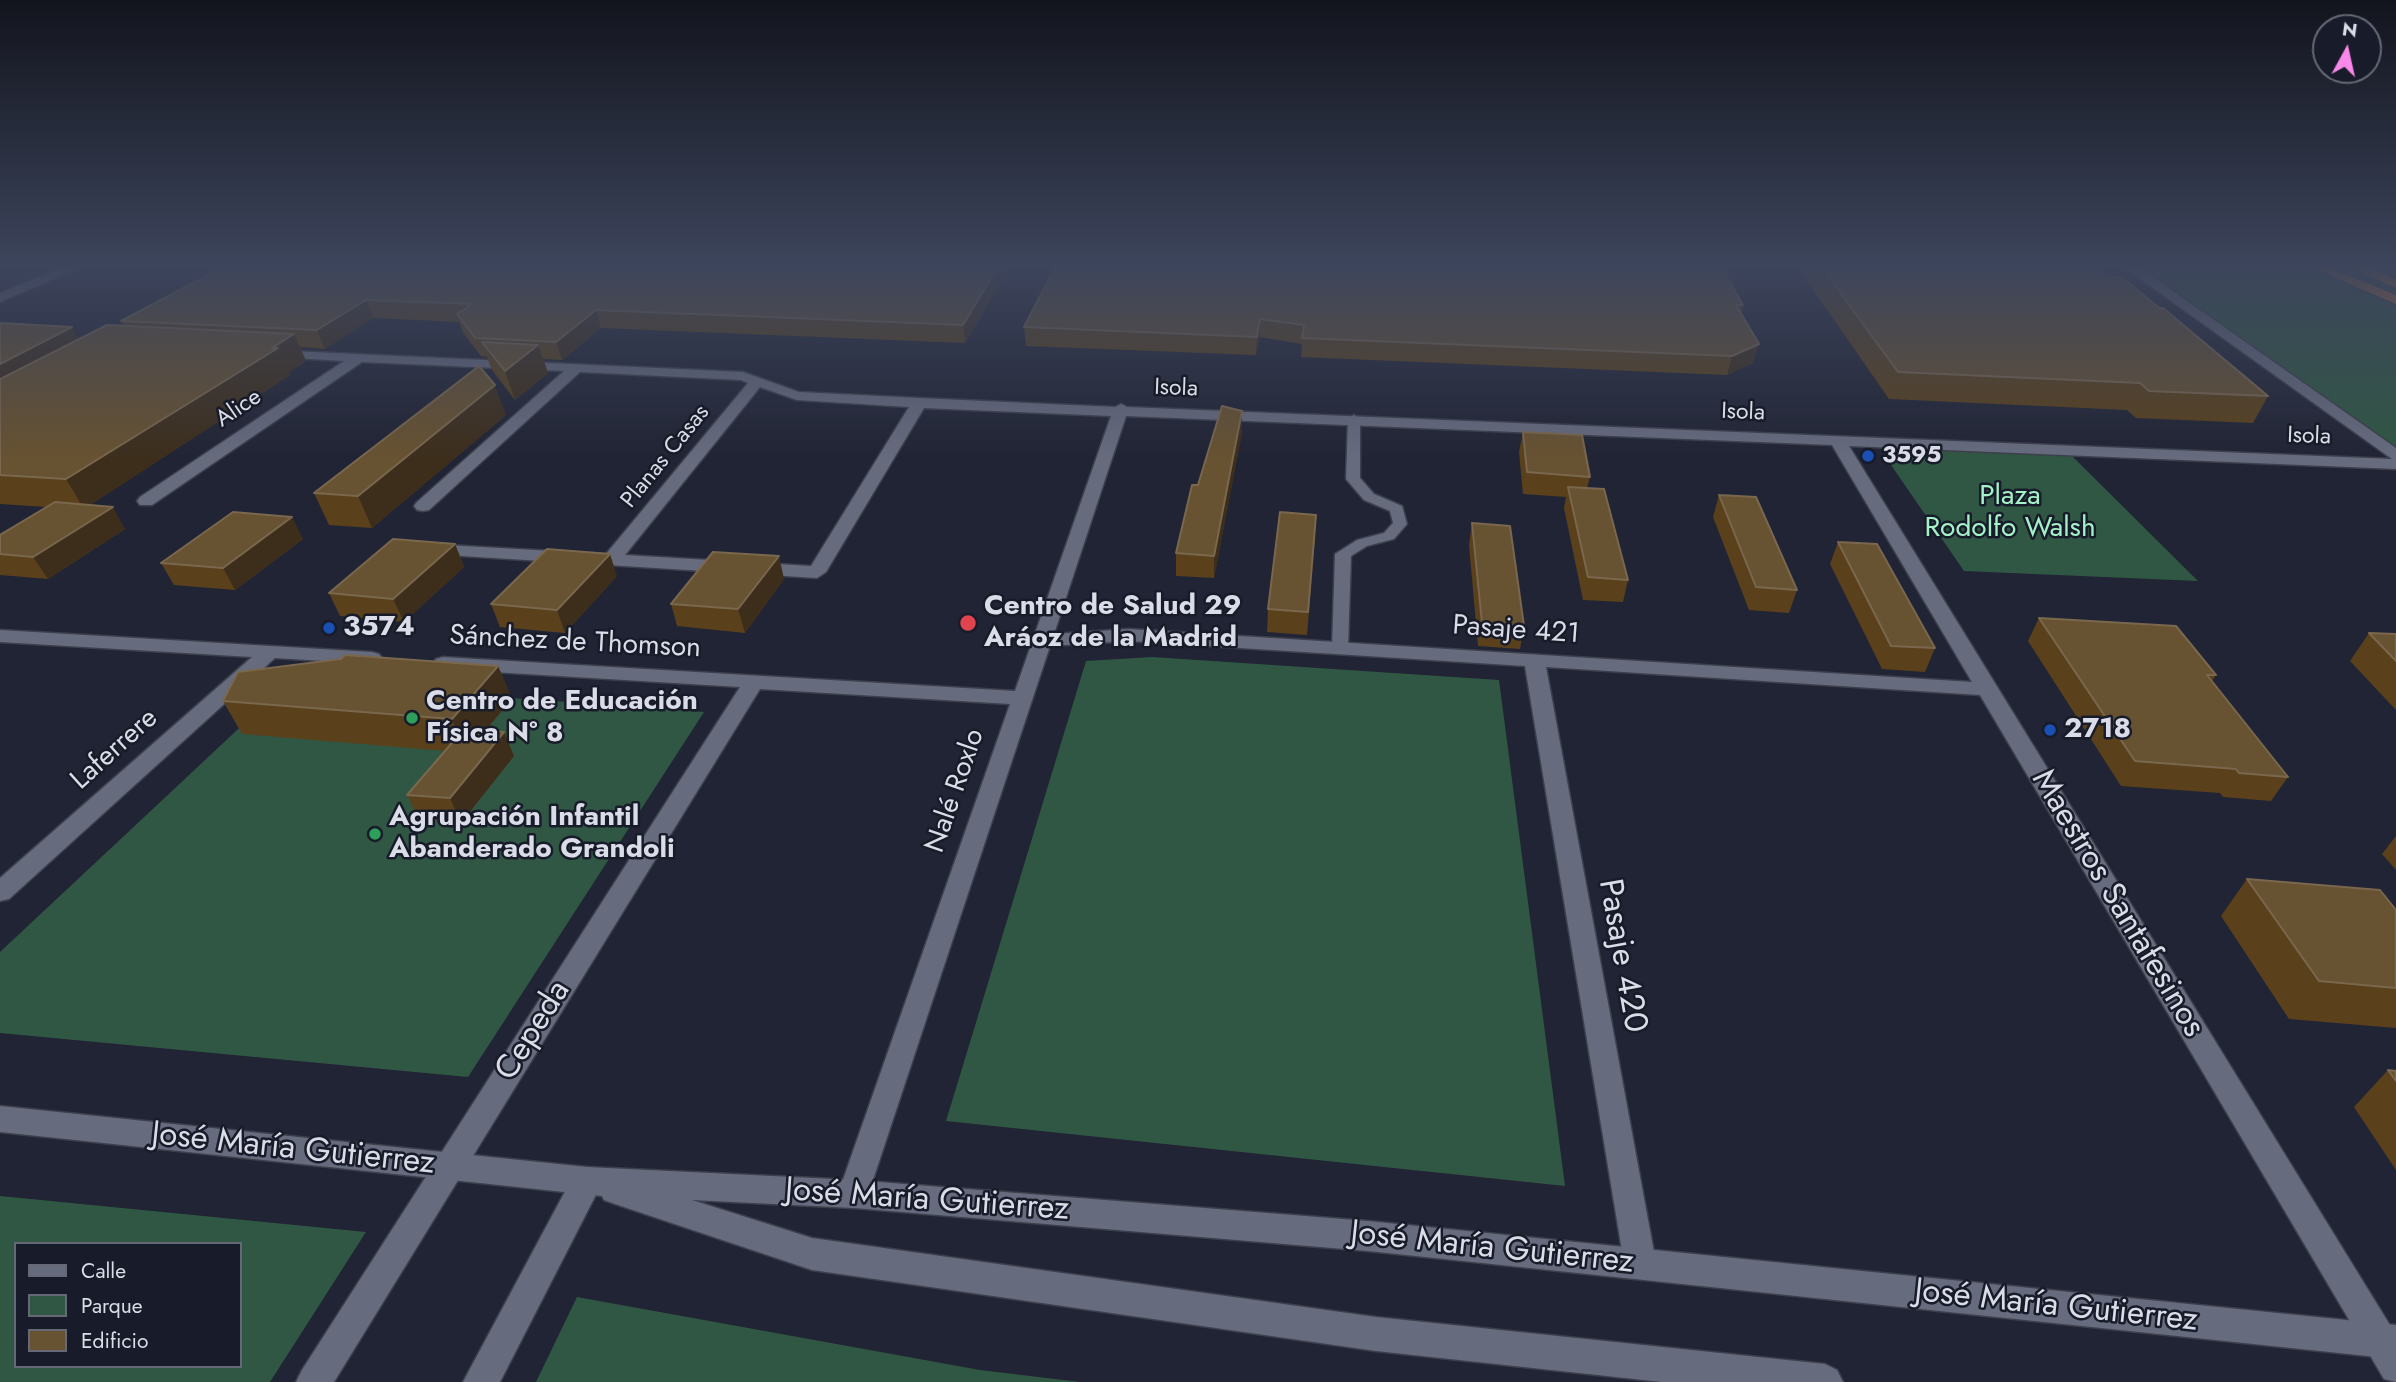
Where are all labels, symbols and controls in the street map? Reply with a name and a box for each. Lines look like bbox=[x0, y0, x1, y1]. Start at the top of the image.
north arrow bbox=[2312, 14, 2382, 84]
text: N bbox=[2340, 15, 2359, 44]
street label: Isola bbox=[1154, 374, 1198, 404]
street label: Alice bbox=[211, 384, 267, 434]
street label: Isola bbox=[1721, 398, 1765, 428]
street label: Planas Casas bbox=[616, 400, 716, 514]
street label: Isola bbox=[2287, 422, 2331, 452]
place label: 3595 bbox=[1882, 442, 1941, 470]
marker: 3595 bbox=[1860, 448, 1876, 464]
park label: Plaza Rodolfo Walsh bbox=[1924, 480, 2096, 546]
place label: Centro de Salud 29 Aráoz de la Madrid bbox=[984, 590, 1241, 656]
street label: Pasaje 421 bbox=[1451, 610, 1581, 652]
place label: 3574 bbox=[343, 611, 415, 645]
marker: Centro de Salud 29 Aráoz de la Madrid bbox=[958, 613, 978, 633]
marker: 3574 bbox=[321, 620, 337, 636]
street label: Sánchez de Thomson bbox=[448, 620, 702, 666]
place label: Centro de Educación Física N° 8 bbox=[426, 685, 698, 751]
street label: Laferrere bbox=[65, 702, 165, 798]
marker: Centro de Educación Física N° 8 bbox=[404, 710, 420, 726]
place label: 2718 bbox=[2064, 713, 2131, 747]
marker: 2718 bbox=[2042, 722, 2058, 738]
street label: Nalé Roxlo bbox=[919, 725, 993, 857]
street label: Maestros Santafesinos bbox=[2022, 763, 2212, 1045]
place label: Agrupación Infantil Abanderado Grandoli bbox=[389, 801, 675, 867]
marker: Agrupación Infantil Abanderado Grandoli bbox=[367, 826, 383, 842]
street label: Pasaje 420 bbox=[1588, 876, 1654, 1036]
street label: Cepeda bbox=[488, 974, 580, 1088]
street label: José María Gutierrez bbox=[149, 1115, 437, 1185]
street label: José María Gutierrez bbox=[784, 1171, 1070, 1231]
street label: José María Gutierrez bbox=[1348, 1214, 1636, 1284]
legend bbox=[14, 1242, 242, 1368]
text: Calle bbox=[81, 1256, 126, 1286]
street label: José María Gutierrez bbox=[1912, 1272, 2200, 1342]
text: Parque bbox=[81, 1291, 143, 1321]
text: Edificio bbox=[81, 1326, 148, 1356]

